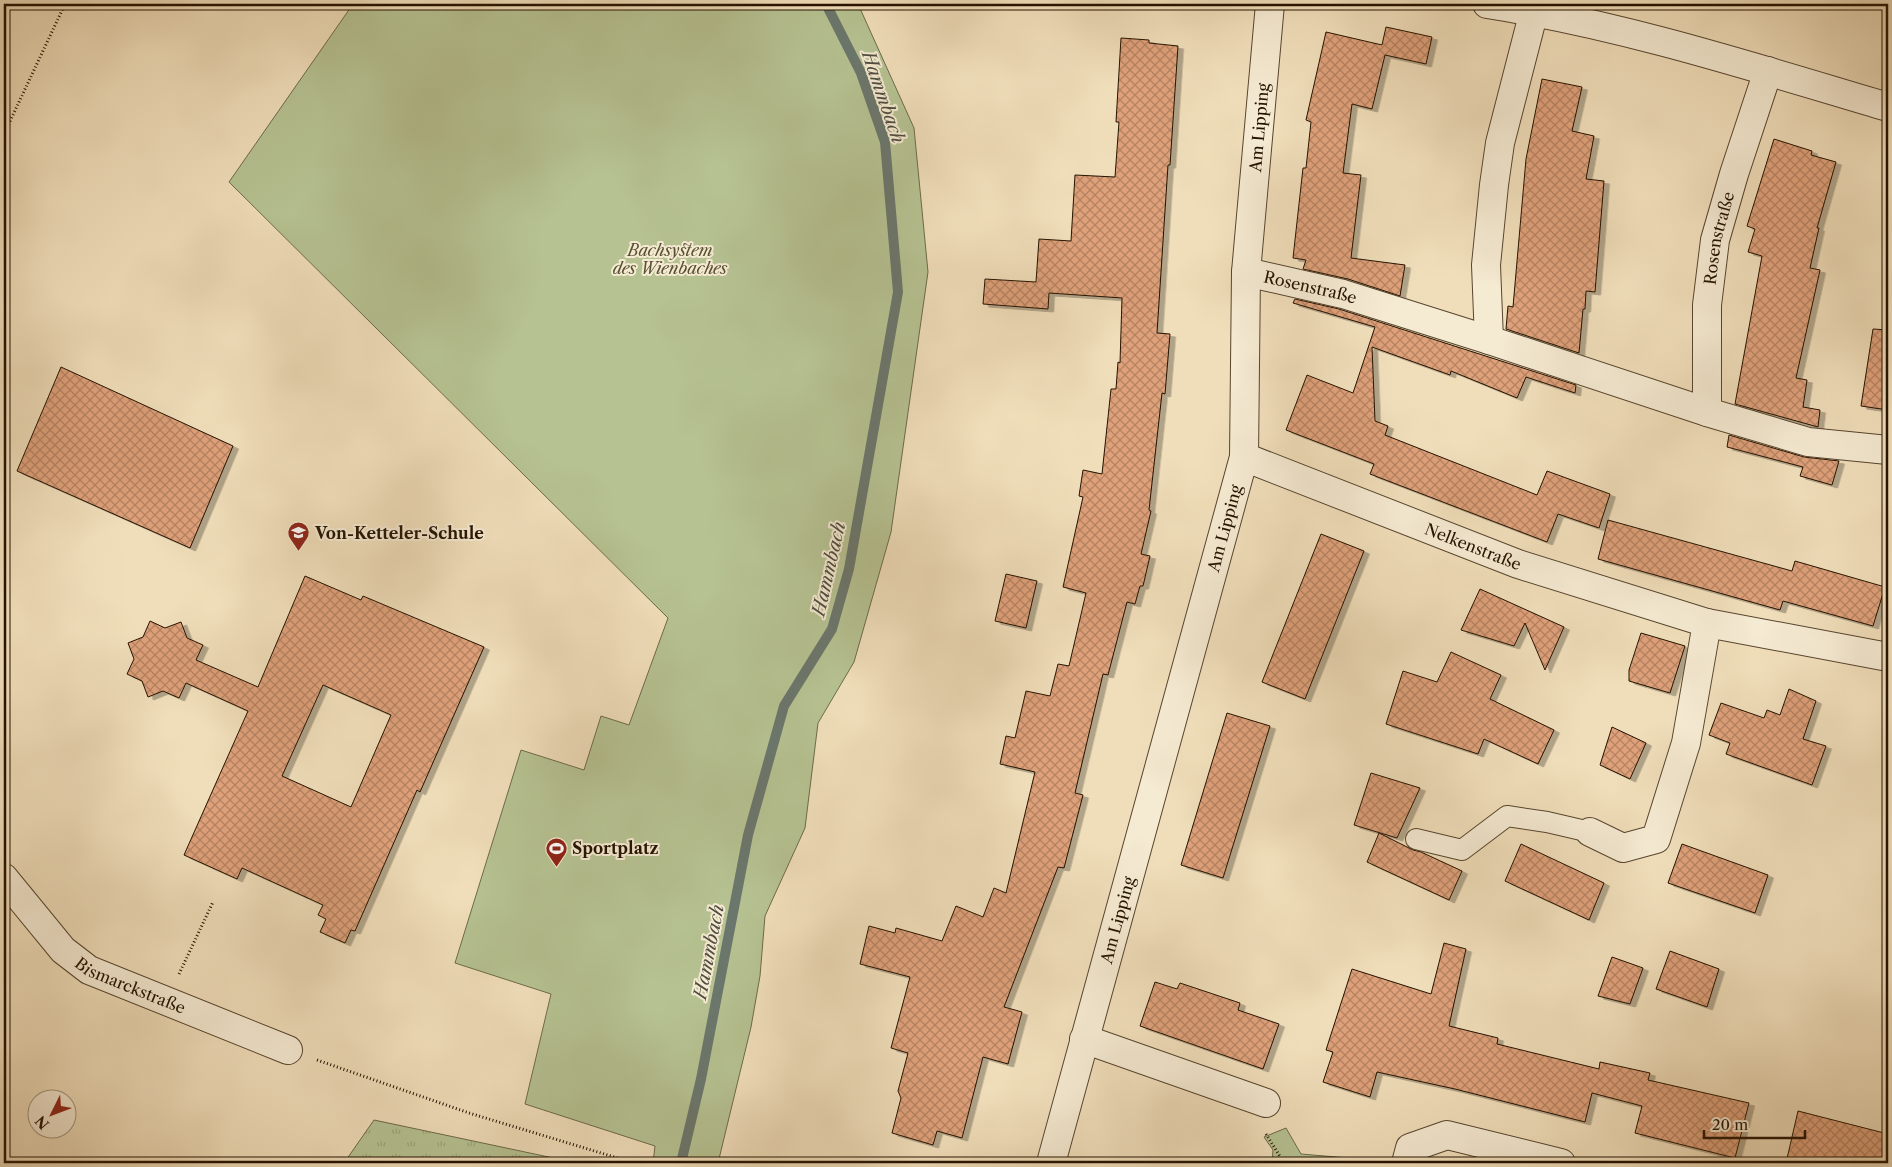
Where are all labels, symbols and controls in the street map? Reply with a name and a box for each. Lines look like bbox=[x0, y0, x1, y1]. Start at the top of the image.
water label: Hammbach bbox=[856, 46, 909, 146]
street label: Am Lipping bbox=[1245, 81, 1273, 174]
street label: Rosenstraße bbox=[1700, 189, 1738, 286]
park label: Bachsystem des Wienbaches bbox=[613, 240, 727, 278]
street label: Rosenstraße bbox=[1262, 266, 1359, 308]
street label: Am Lipping bbox=[1203, 482, 1246, 575]
street label: Nelkenstraße bbox=[1422, 519, 1524, 574]
water label: Hammbach bbox=[807, 520, 851, 620]
school or university icon: Von-Ketteler-Schule bbox=[287, 521, 311, 552]
place label: Von-Ketteler-Schule bbox=[314, 523, 484, 543]
sports icon: Sportplatz bbox=[544, 836, 568, 867]
place label: Sportplatz bbox=[572, 838, 658, 858]
street label: Am Lipping bbox=[1096, 874, 1139, 967]
water label: Hammbach bbox=[689, 903, 729, 1003]
street label: Bismarckstraße bbox=[71, 953, 189, 1018]
north arrow bbox=[28, 1090, 78, 1140]
scale bar bbox=[1704, 1107, 1806, 1139]
text: N bbox=[32, 1112, 53, 1133]
text: 20 m bbox=[1712, 1115, 1748, 1134]

